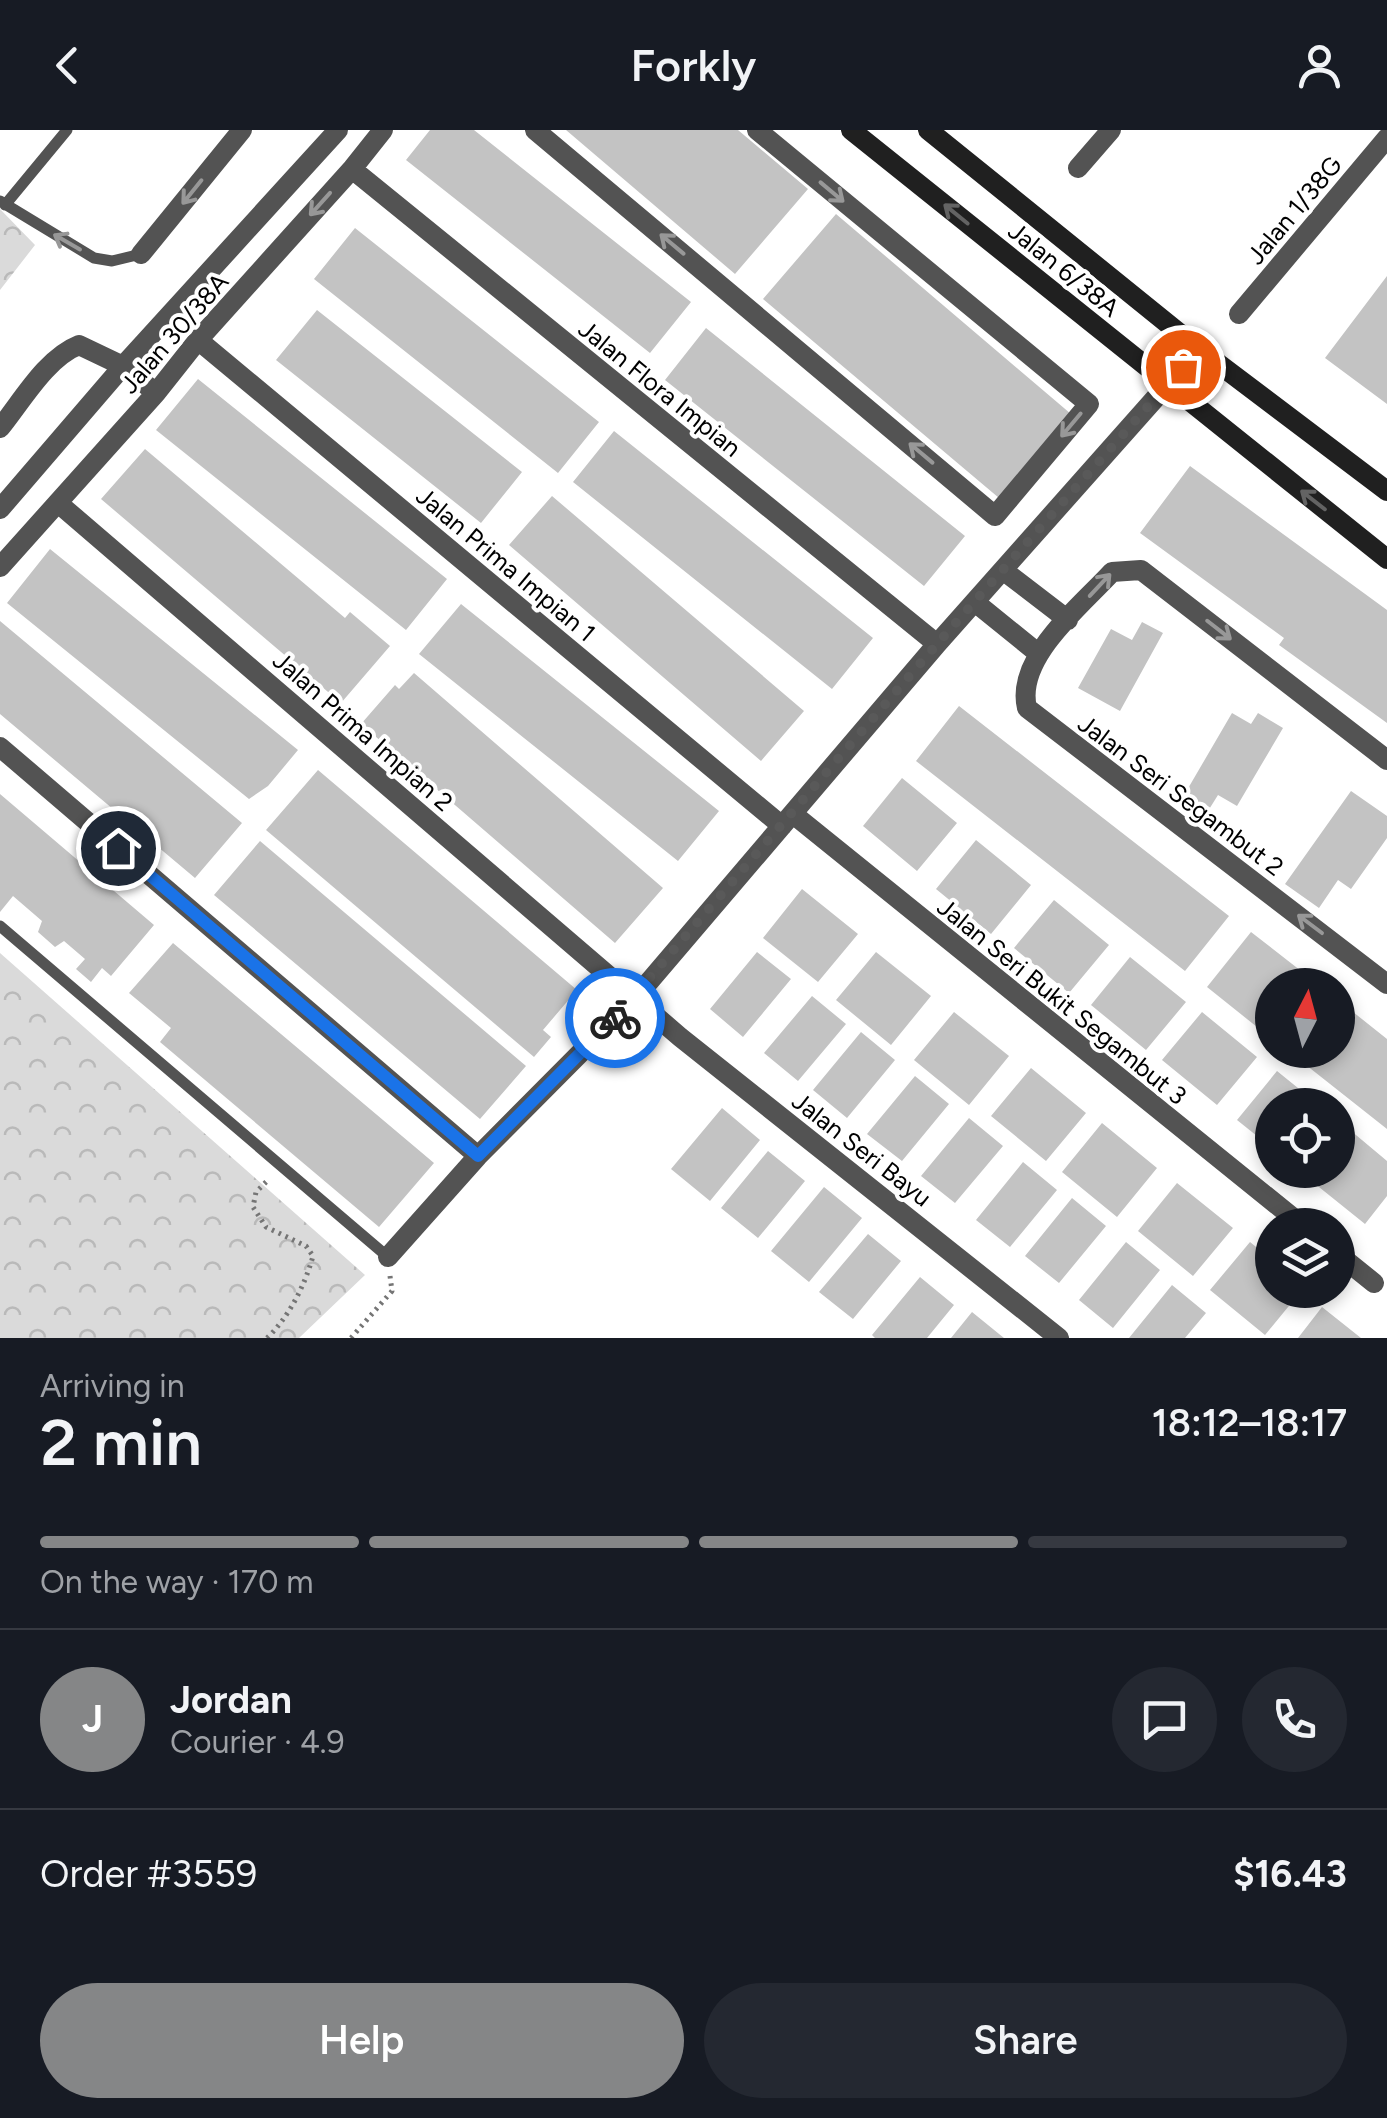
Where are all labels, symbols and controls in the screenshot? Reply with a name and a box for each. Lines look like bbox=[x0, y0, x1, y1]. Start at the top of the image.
icon: back bbox=[40, 38, 95, 93]
text: Forkly bbox=[631, 38, 756, 92]
icon: person bbox=[1292, 38, 1347, 93]
street label: Jalan 1/38G bbox=[1240, 150, 1348, 270]
one-way arrow bbox=[181, 178, 203, 204]
one-way arrow bbox=[819, 181, 845, 203]
one-way arrow bbox=[309, 191, 332, 216]
one-way arrow bbox=[943, 203, 969, 225]
street label: Jalan 6/38A bbox=[1003, 215, 1125, 323]
one-way arrow bbox=[53, 232, 82, 252]
one-way arrow bbox=[659, 234, 685, 256]
street label: Jalan 30/38A bbox=[114, 267, 234, 399]
street label: Jalan Flora Impian bbox=[573, 313, 747, 463]
pin bbox=[1141, 325, 1226, 410]
icon: bag bbox=[1156, 340, 1211, 395]
one-way arrow bbox=[1060, 412, 1082, 438]
one-way arrow bbox=[908, 442, 934, 464]
street label: Jalan Prima Impian 1 bbox=[410, 480, 602, 648]
one-way arrow bbox=[1300, 490, 1327, 511]
one-way arrow bbox=[1088, 574, 1112, 598]
one-way arrow bbox=[1205, 619, 1231, 641]
street label: Jalan Prima Impian 2 bbox=[267, 645, 459, 817]
street label: Jalan Seri Segambut 2 bbox=[1072, 708, 1290, 882]
pin bbox=[76, 806, 161, 891]
icon: home bbox=[91, 821, 146, 876]
street label: Jalan Seri Bukit Segambut 3 bbox=[931, 891, 1193, 1111]
one-way arrow bbox=[1297, 914, 1323, 936]
courier bbox=[565, 968, 665, 1068]
north arrow bbox=[1255, 968, 1355, 1068]
map controls bbox=[1255, 968, 1355, 1308]
icon: bike bbox=[588, 991, 643, 1046]
street label: Jalan Seri Bayu bbox=[786, 1085, 938, 1213]
button: locate bbox=[1255, 1088, 1355, 1188]
button: layers bbox=[1255, 1208, 1355, 1308]
text: Arriving in bbox=[40, 1367, 185, 1405]
text: 18:12–18:17 bbox=[1152, 1400, 1347, 1446]
text: 2 min bbox=[40, 1403, 202, 1481]
text: On the way · 170 m bbox=[40, 1563, 314, 1601]
button: chat bbox=[1112, 1667, 1217, 1772]
button: phone bbox=[1242, 1667, 1347, 1772]
text: Jordan bbox=[170, 1677, 292, 1723]
text: J bbox=[82, 1696, 103, 1742]
text: Courier · 4.9 bbox=[170, 1723, 345, 1761]
text: Order #3559 bbox=[40, 1851, 257, 1897]
text: $16.43 bbox=[1233, 1851, 1347, 1897]
button: Help bbox=[40, 1983, 684, 2098]
button: Share bbox=[704, 1983, 1347, 2098]

